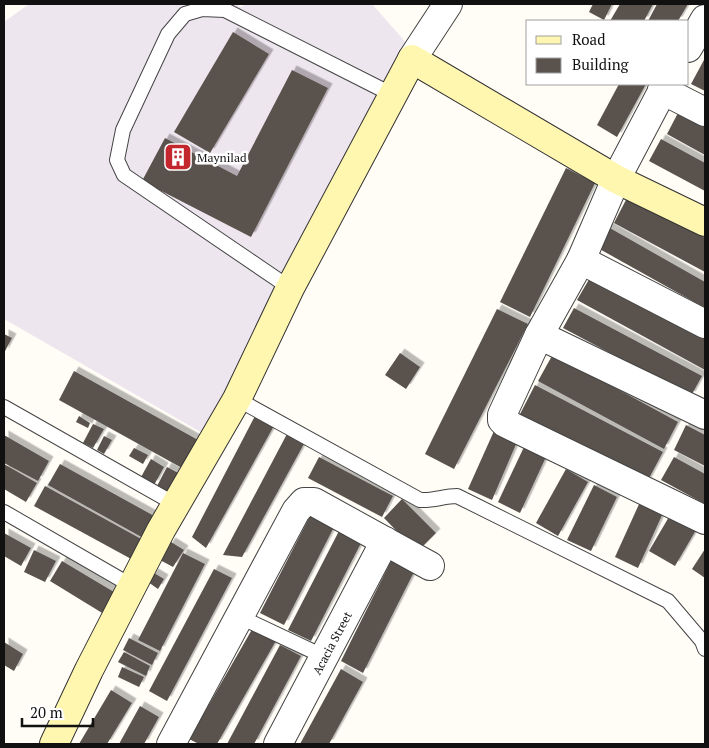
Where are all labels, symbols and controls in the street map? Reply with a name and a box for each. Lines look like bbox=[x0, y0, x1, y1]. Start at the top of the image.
legend bbox=[526, 20, 689, 85]
text: Road bbox=[572, 29, 605, 49]
text: Building bbox=[572, 54, 630, 74]
building icon: Maynilad bbox=[163, 142, 193, 172]
place label: Maynilad bbox=[197, 150, 247, 165]
street label: Acacia Street bbox=[309, 608, 355, 677]
scale bar bbox=[22, 696, 94, 728]
text: 20 m bbox=[30, 702, 63, 722]

